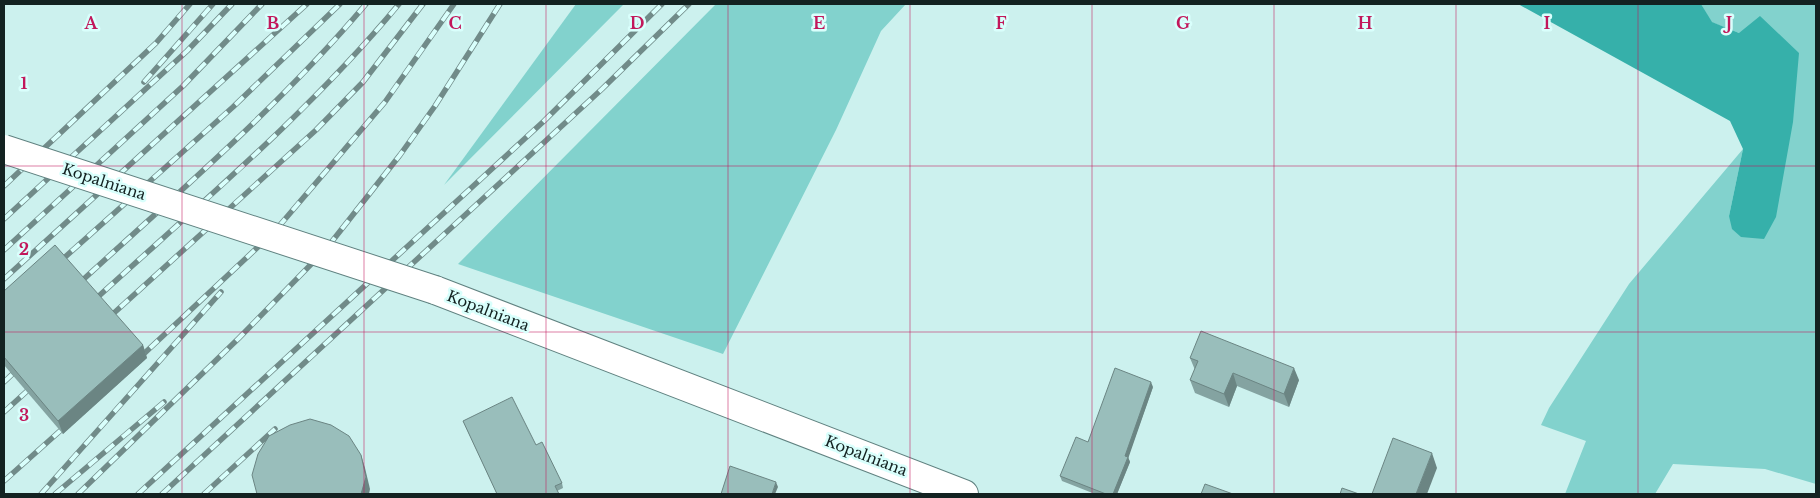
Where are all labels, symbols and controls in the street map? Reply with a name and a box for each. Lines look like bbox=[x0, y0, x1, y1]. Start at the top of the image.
text: A bbox=[84, 13, 99, 33]
text: B bbox=[267, 13, 280, 33]
text: C bbox=[448, 13, 462, 33]
text: D bbox=[630, 13, 644, 33]
text: E bbox=[813, 13, 825, 33]
text: F bbox=[995, 13, 1007, 33]
text: G bbox=[1176, 13, 1190, 33]
text: H bbox=[1357, 13, 1373, 33]
text: I bbox=[1544, 13, 1551, 33]
text: J bbox=[1723, 13, 1732, 33]
text: 1 bbox=[21, 73, 28, 93]
street label: Kopalniana bbox=[60, 159, 149, 204]
text: 2 bbox=[19, 239, 29, 259]
street label: Kopalniana bbox=[444, 286, 533, 335]
text: 3 bbox=[19, 405, 29, 425]
street label: Kopalniana bbox=[822, 431, 911, 480]

